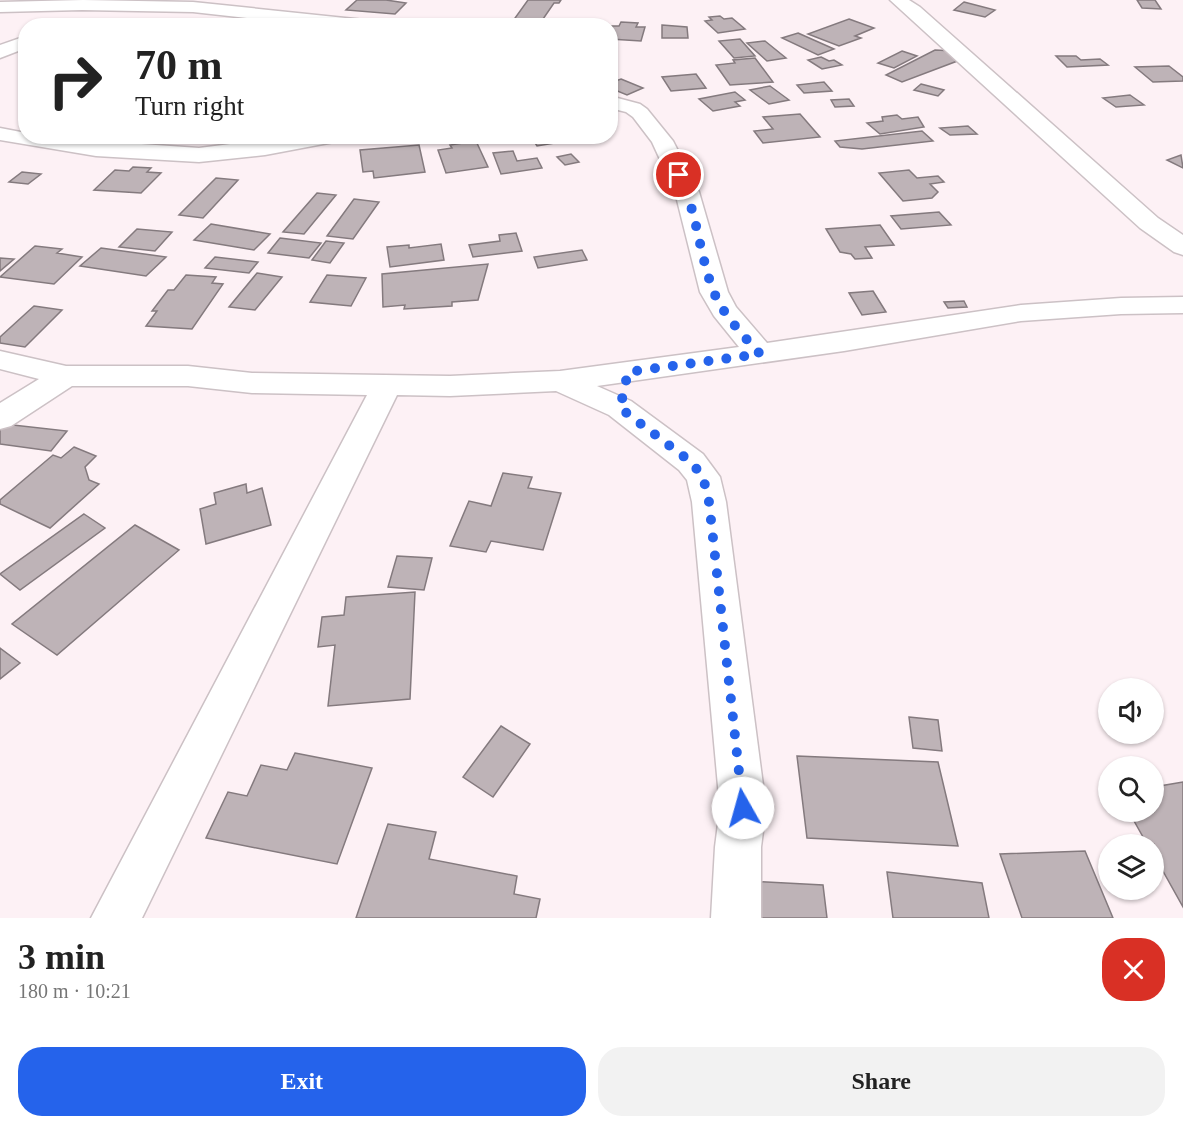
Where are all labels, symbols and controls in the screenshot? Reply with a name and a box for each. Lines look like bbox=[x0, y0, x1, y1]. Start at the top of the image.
icon: right bbox=[36, 42, 114, 120]
text: 70 m bbox=[135, 42, 223, 88]
text: Turn right bbox=[135, 91, 244, 121]
pin bbox=[653, 149, 704, 200]
icon: arrive bbox=[662, 158, 695, 191]
map controls bbox=[1098, 678, 1164, 900]
button: sound bbox=[1098, 678, 1164, 744]
button: search bbox=[1098, 756, 1164, 822]
position arrow bbox=[711, 776, 775, 840]
button: layers bbox=[1098, 834, 1164, 900]
text: 3 min bbox=[18, 937, 105, 977]
button: close bbox=[1102, 938, 1165, 1001]
text: 180 m · 10:21 bbox=[18, 980, 131, 1002]
button: Exit bbox=[18, 1047, 586, 1116]
button: Share bbox=[598, 1047, 1165, 1116]

